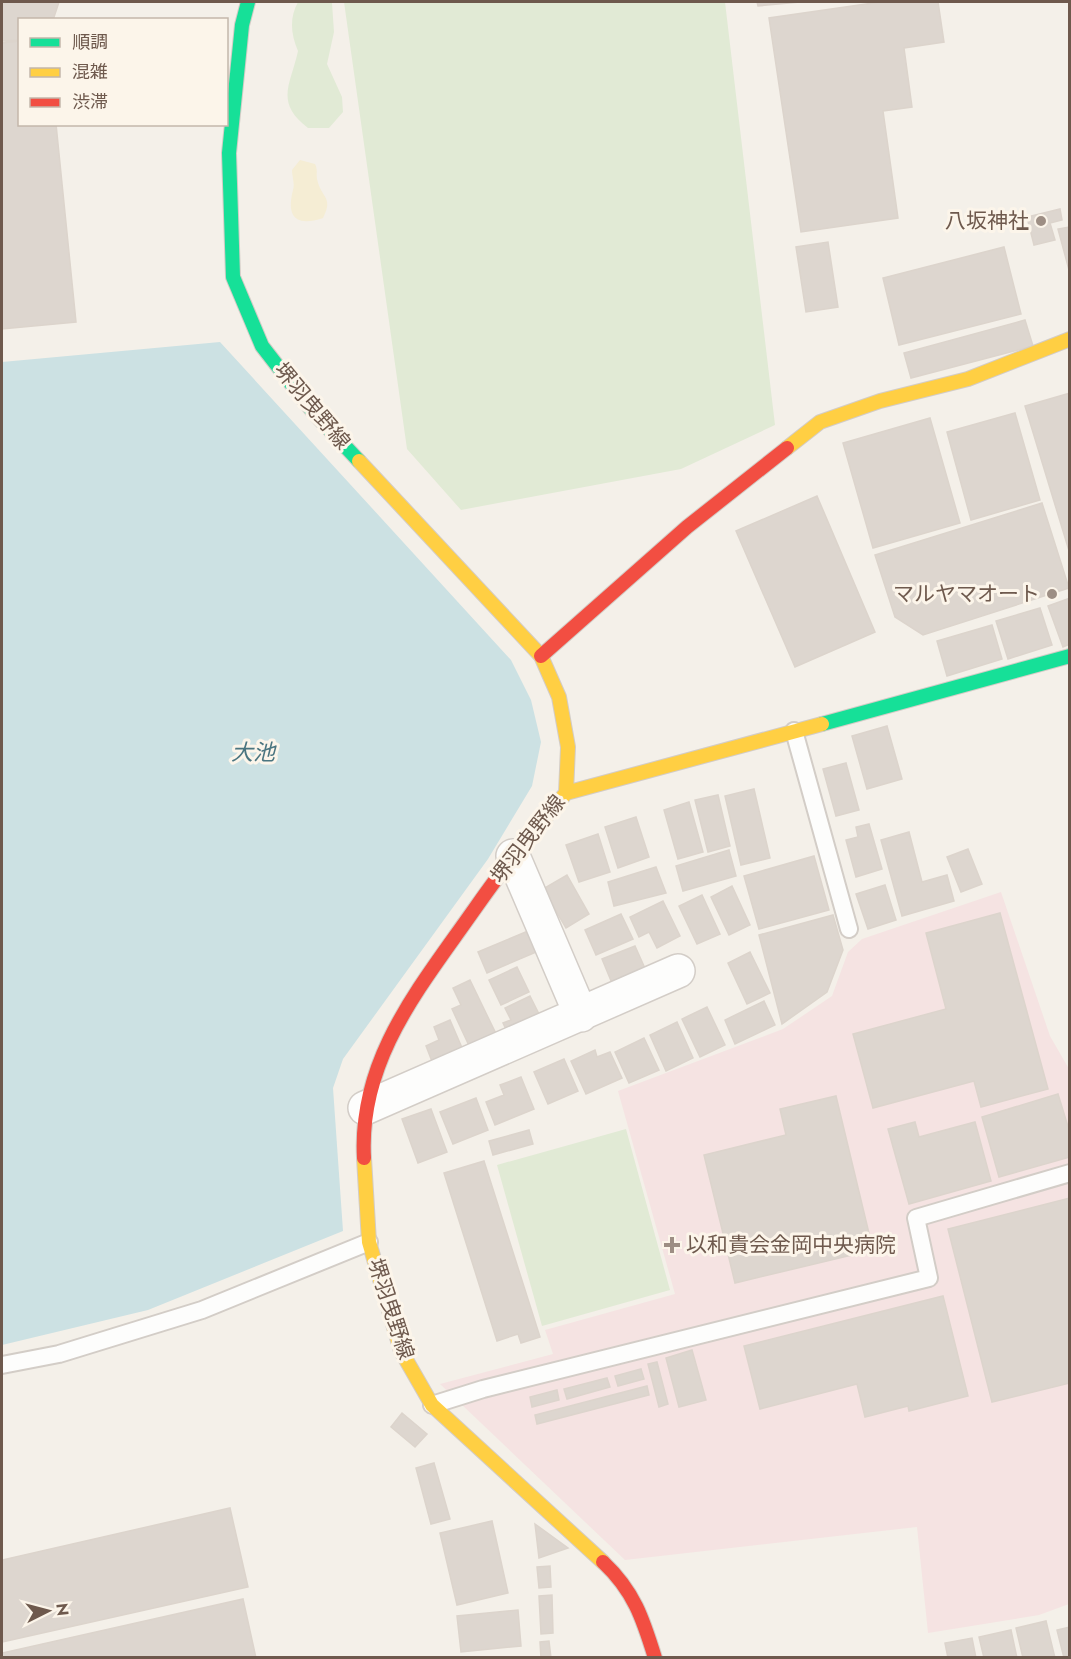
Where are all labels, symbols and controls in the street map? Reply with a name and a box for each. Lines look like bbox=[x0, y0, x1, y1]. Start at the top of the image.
legend bbox=[18, 18, 228, 126]
text: 順調 bbox=[72, 29, 108, 55]
text: 混雑 bbox=[72, 59, 108, 85]
text: 渋滞 bbox=[72, 89, 108, 115]
place label: 八坂神社 bbox=[945, 206, 1029, 236]
marker: 八坂神社 bbox=[1034, 214, 1048, 228]
street label: 堺羽曳野線 bbox=[267, 356, 357, 456]
place label: マルヤマオート bbox=[893, 579, 1040, 609]
marker: マルヤマオート bbox=[1045, 587, 1059, 601]
water label: 大池 bbox=[231, 736, 277, 768]
street label: 堺羽曳野線 bbox=[484, 788, 572, 890]
place label: 以和貴会金岡中央病院 bbox=[686, 1230, 896, 1260]
marker: 以和貴会金岡中央病院 bbox=[663, 1236, 681, 1254]
street label: 堺羽曳野線 bbox=[361, 1254, 421, 1364]
north arrow bbox=[18, 1581, 78, 1641]
text: N bbox=[50, 1602, 75, 1617]

